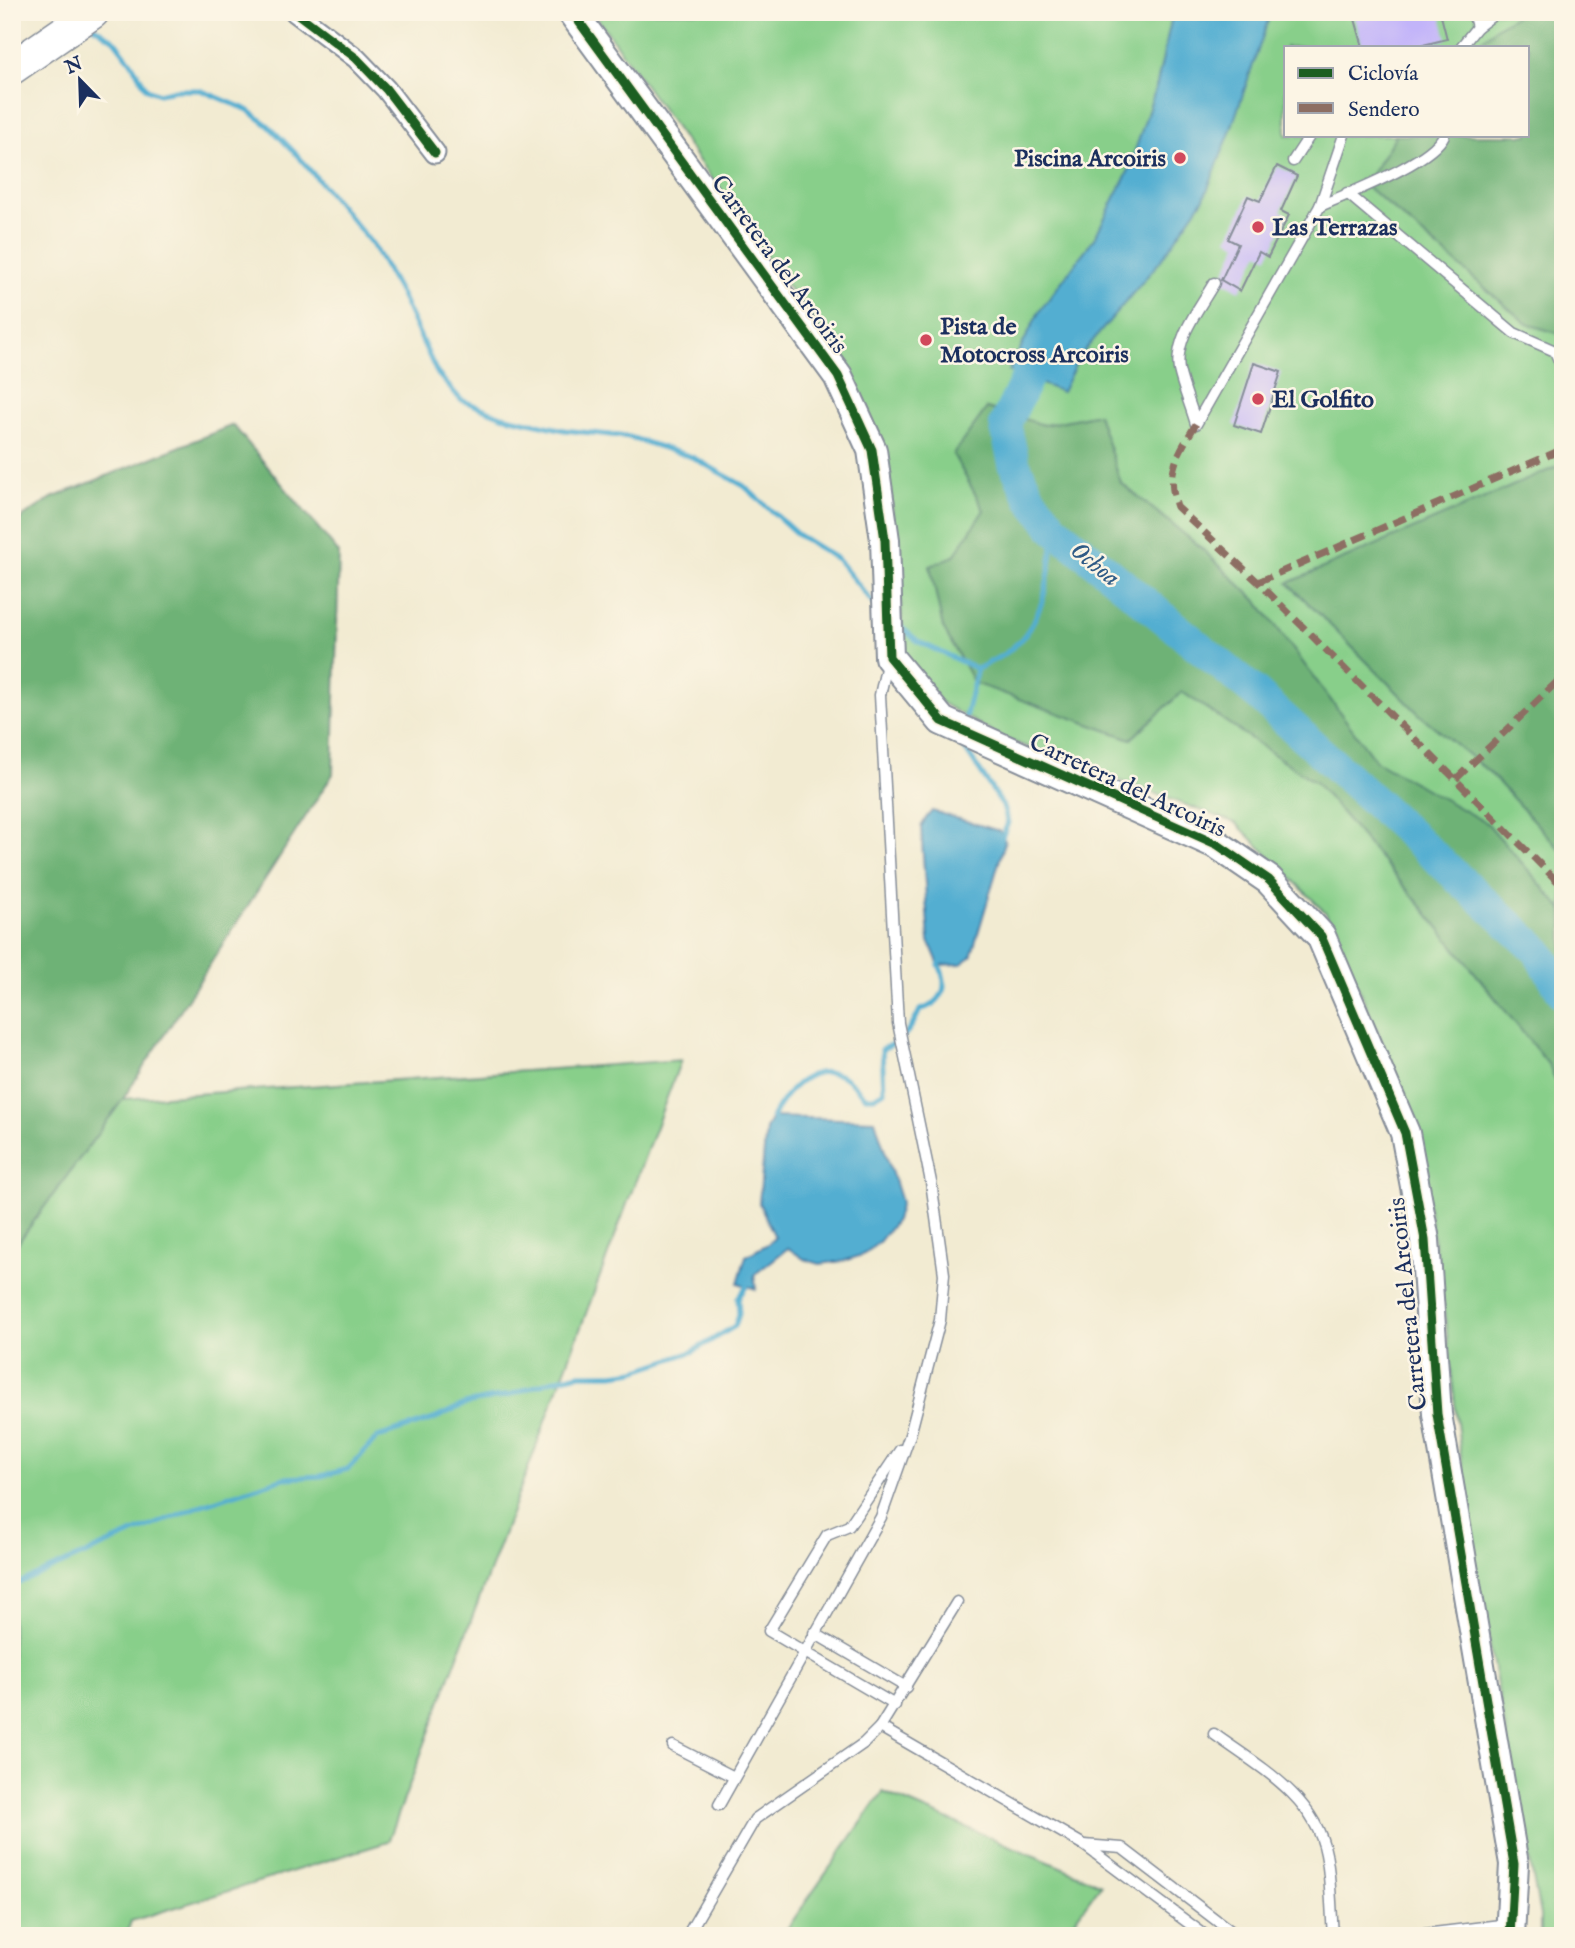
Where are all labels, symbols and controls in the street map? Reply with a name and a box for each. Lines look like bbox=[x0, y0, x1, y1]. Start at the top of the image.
north arrow bbox=[46, 46, 116, 116]
legend bbox=[1284, 46, 1530, 136]
text: N bbox=[61, 52, 87, 81]
text: Ciclovía bbox=[1348, 61, 1419, 88]
text: Sendero bbox=[1348, 97, 1419, 124]
place label: Piscina Arcoiris bbox=[1014, 144, 1167, 175]
marker: Piscina Arcoiris bbox=[1172, 150, 1188, 166]
street label: Carretera del Arcoiris bbox=[703, 169, 854, 360]
place label: Las Terrazas bbox=[1272, 213, 1398, 244]
marker: Las Terrazas bbox=[1250, 219, 1266, 235]
place label: Pista de Motocross Arcoiris bbox=[940, 312, 1129, 371]
marker: Pista de Motocross Arcoiris bbox=[918, 332, 934, 348]
place label: El Golfito bbox=[1272, 385, 1374, 416]
marker: El Golfito bbox=[1250, 391, 1266, 407]
water label: Ochoa bbox=[1063, 534, 1127, 594]
street label: Carretera del Arcoiris bbox=[1024, 727, 1231, 846]
street label: Carretera del Arcoiris bbox=[1382, 1196, 1435, 1412]

